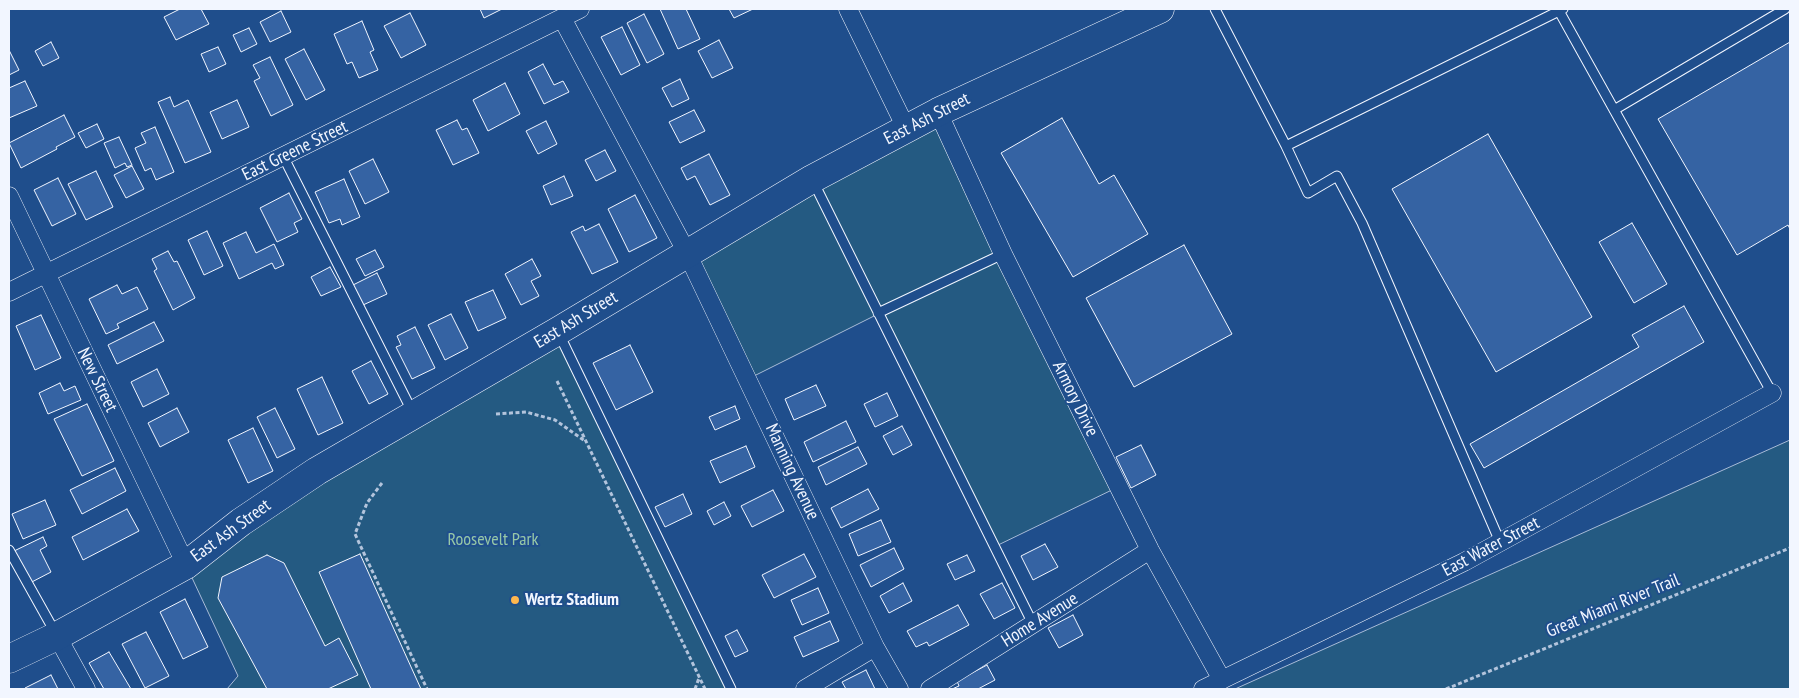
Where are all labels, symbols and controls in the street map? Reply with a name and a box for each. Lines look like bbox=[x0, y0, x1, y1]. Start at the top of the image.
street label: East Ash Street bbox=[881, 88, 973, 150]
street label: East Greene Street bbox=[239, 116, 351, 186]
street label: East Ash Street bbox=[530, 287, 622, 353]
street label: New Street bbox=[72, 344, 122, 416]
street label: Armory Drive bbox=[1048, 358, 1102, 440]
street label: Manning Avenue bbox=[760, 421, 824, 523]
street label: East Ash Street bbox=[187, 495, 275, 567]
street label: East Water Street bbox=[1439, 512, 1543, 582]
park label: Roosevelt Park bbox=[448, 529, 538, 551]
street label: Great Miami River Trail bbox=[1543, 569, 1683, 643]
street label: Home Avenue bbox=[998, 588, 1082, 652]
place label: Wertz Stadium bbox=[525, 589, 619, 611]
marker: Wertz Stadium bbox=[509, 594, 521, 606]

